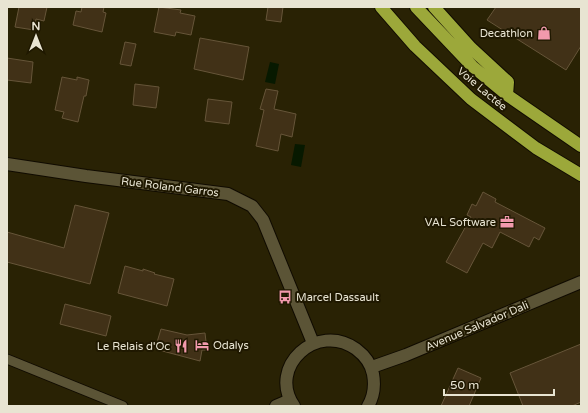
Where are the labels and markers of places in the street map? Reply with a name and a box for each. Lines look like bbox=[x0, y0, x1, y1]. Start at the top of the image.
shop icon: Decathlon bbox=[536, 25, 552, 41]
place label: Decathlon bbox=[480, 27, 533, 40]
office icon: VAL Software bbox=[499, 214, 515, 230]
place label: VAL Software bbox=[425, 216, 496, 229]
bus stop icon: Marcel Dassault bbox=[277, 289, 293, 305]
place label: Marcel Dassault bbox=[296, 291, 379, 304]
hotel icon: Odalys bbox=[194, 337, 210, 353]
restaurant icon: Le Relais d'Oc bbox=[173, 338, 189, 354]
place label: Odalys bbox=[213, 339, 249, 352]
place label: Le Relais d'Oc bbox=[97, 340, 170, 353]

